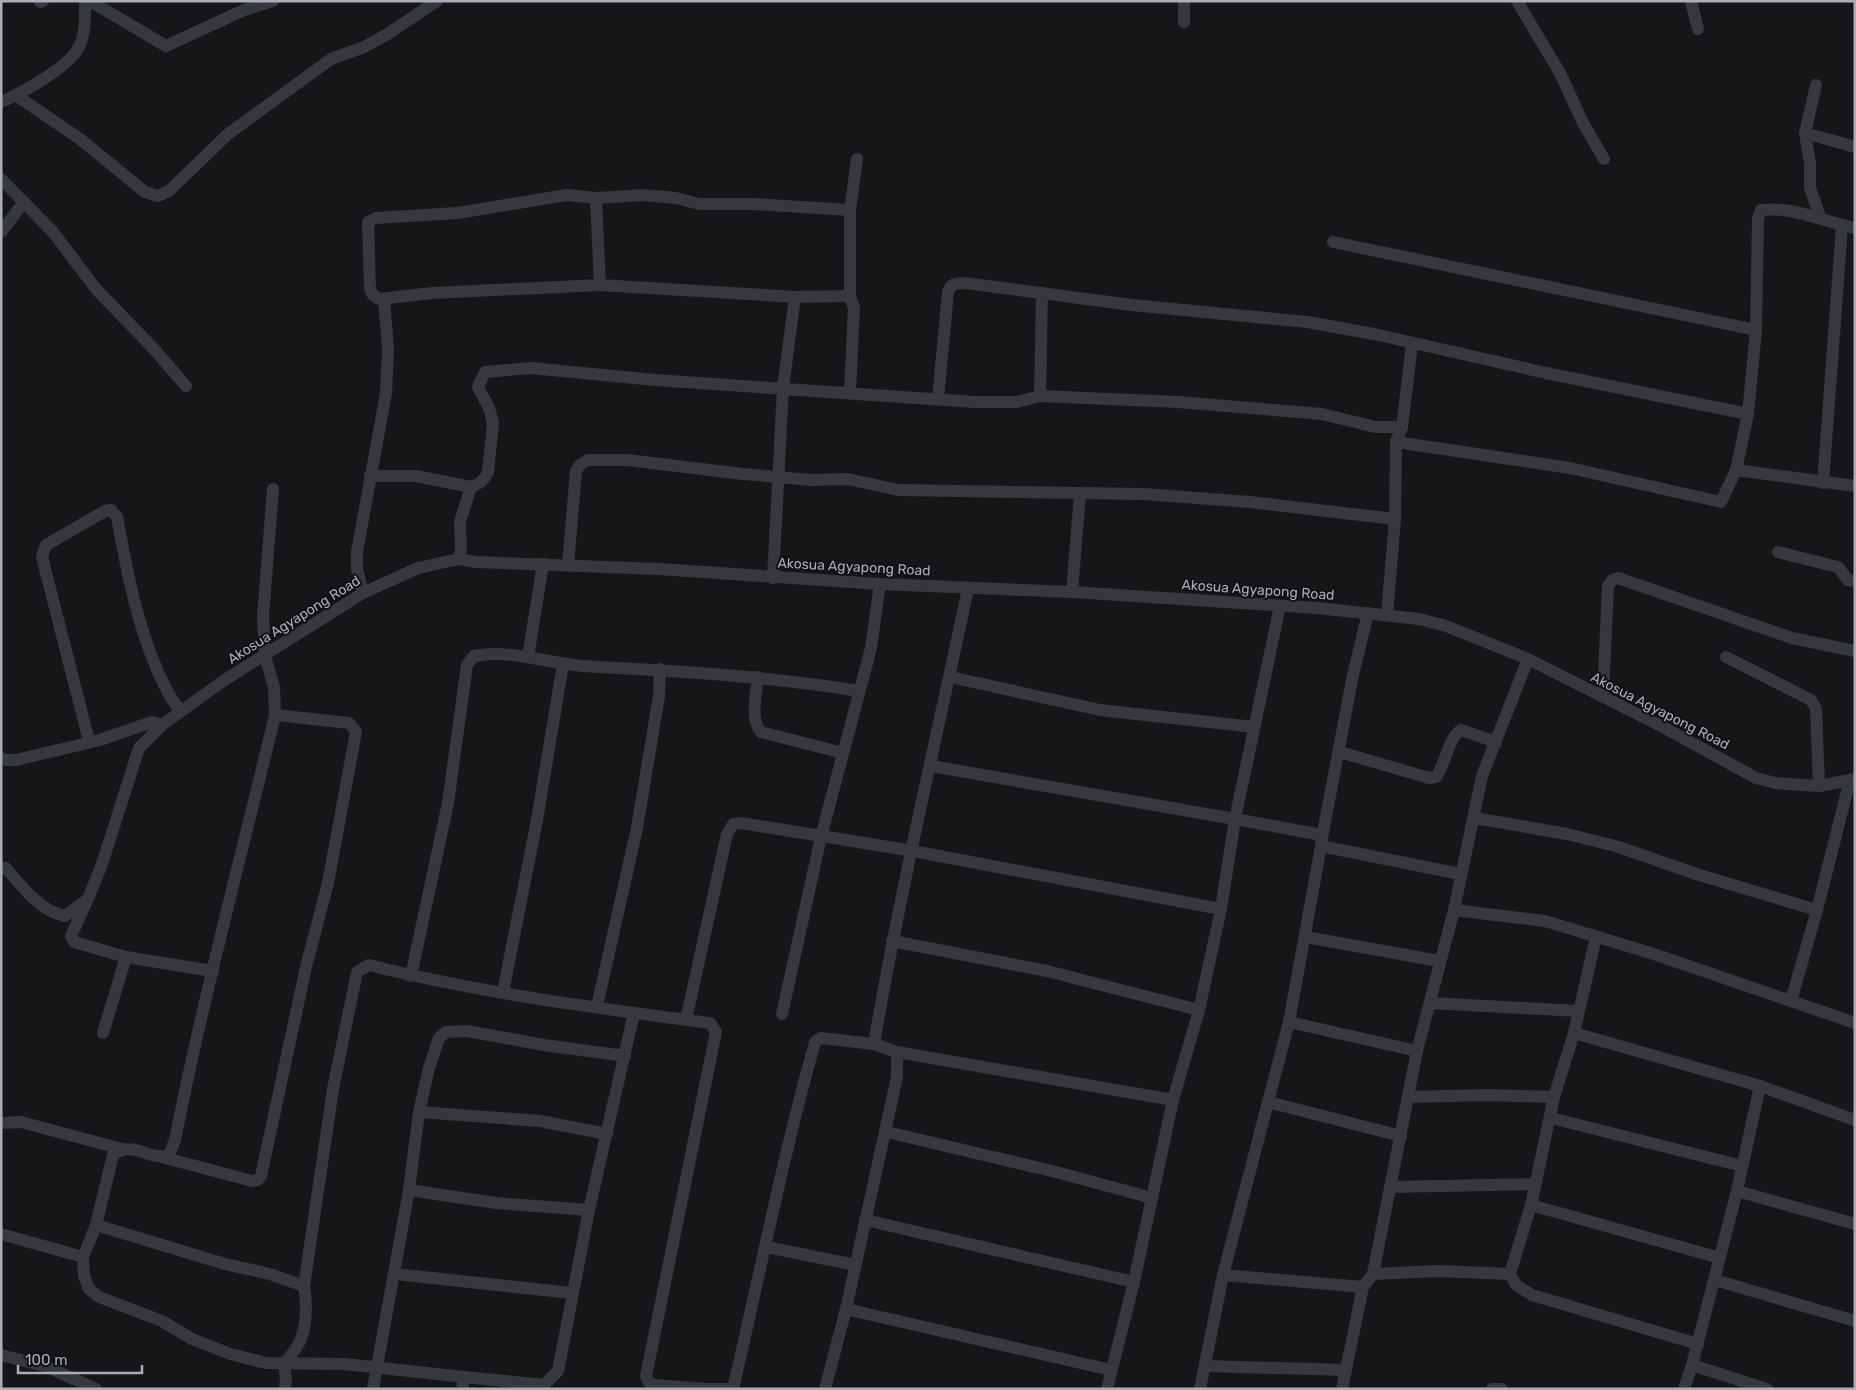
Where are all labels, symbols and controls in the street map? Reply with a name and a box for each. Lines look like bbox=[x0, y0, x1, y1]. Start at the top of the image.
street label: Akosua Agyapong Road bbox=[777, 554, 931, 580]
street label: Akosua Agyapong Road bbox=[224, 572, 364, 668]
street label: Akosua Agyapong Road bbox=[1181, 576, 1335, 604]
street label: Akosua Agyapong Road bbox=[1588, 669, 1732, 753]
scale bar bbox=[18, 1342, 141, 1374]
text: 100 m bbox=[25, 1351, 67, 1369]

